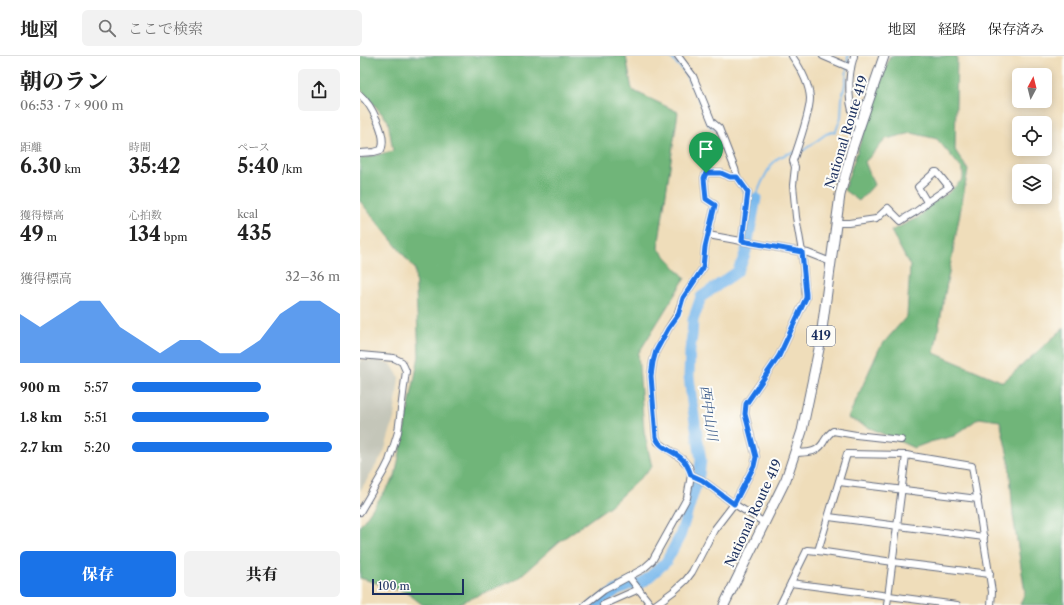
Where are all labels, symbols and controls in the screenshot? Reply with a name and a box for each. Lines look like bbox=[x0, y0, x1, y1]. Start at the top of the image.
search box bbox=[82, 10, 362, 46]
icon: search bbox=[96, 17, 118, 39]
text: 地図 bbox=[20, 18, 58, 41]
text: ここで検索 bbox=[128, 19, 203, 38]
text: 地図 bbox=[888, 20, 916, 38]
text: 経路 bbox=[938, 20, 966, 38]
text: 保存済み bbox=[988, 20, 1044, 38]
text: 朝のラン bbox=[20, 68, 108, 95]
north arrow bbox=[1012, 68, 1052, 108]
map controls bbox=[1012, 68, 1052, 204]
button: share bbox=[298, 69, 340, 111]
street label: National Route 419 bbox=[821, 74, 871, 190]
text: 06:53 · 7 × 900 m bbox=[20, 97, 124, 113]
button: locate bbox=[1012, 116, 1052, 156]
pin bbox=[689, 132, 723, 173]
icon: arrive bbox=[695, 138, 717, 160]
text: 距離 bbox=[20, 140, 42, 154]
text: 時間 bbox=[129, 140, 151, 154]
text: ペース bbox=[237, 140, 270, 154]
text: 6.30 bbox=[20, 154, 62, 178]
text: 35:42 bbox=[129, 154, 181, 178]
text: 5:40 bbox=[237, 154, 279, 178]
text: km bbox=[62, 162, 81, 176]
text: /km bbox=[279, 162, 302, 176]
button: layers bbox=[1012, 164, 1052, 204]
text: kcal bbox=[237, 207, 258, 221]
text: 獲得標高 bbox=[20, 208, 64, 222]
text: 心拍数 bbox=[129, 208, 162, 222]
text: 435 bbox=[237, 221, 272, 245]
text: 49 bbox=[20, 222, 44, 246]
text: 134 bbox=[129, 222, 161, 246]
text: m bbox=[44, 230, 57, 244]
text: bpm bbox=[161, 230, 187, 244]
text: 32–36 m bbox=[285, 268, 340, 284]
text: 獲得標高 bbox=[20, 270, 72, 286]
road number: 419 bbox=[807, 326, 835, 346]
text: 900 m bbox=[20, 379, 61, 395]
text: 5:57 bbox=[84, 379, 108, 395]
water label: 西中山川 bbox=[696, 384, 722, 444]
text: 1.8 km bbox=[20, 409, 62, 425]
text: 5:51 bbox=[84, 409, 107, 425]
text: 2.7 km bbox=[20, 439, 63, 455]
text: 5:20 bbox=[84, 439, 110, 455]
street label: National Route 419 bbox=[721, 456, 785, 570]
button: 保存 bbox=[20, 551, 176, 597]
button: 共有 bbox=[184, 551, 340, 597]
scale bar bbox=[372, 577, 464, 596]
text: 100 m bbox=[378, 579, 410, 593]

